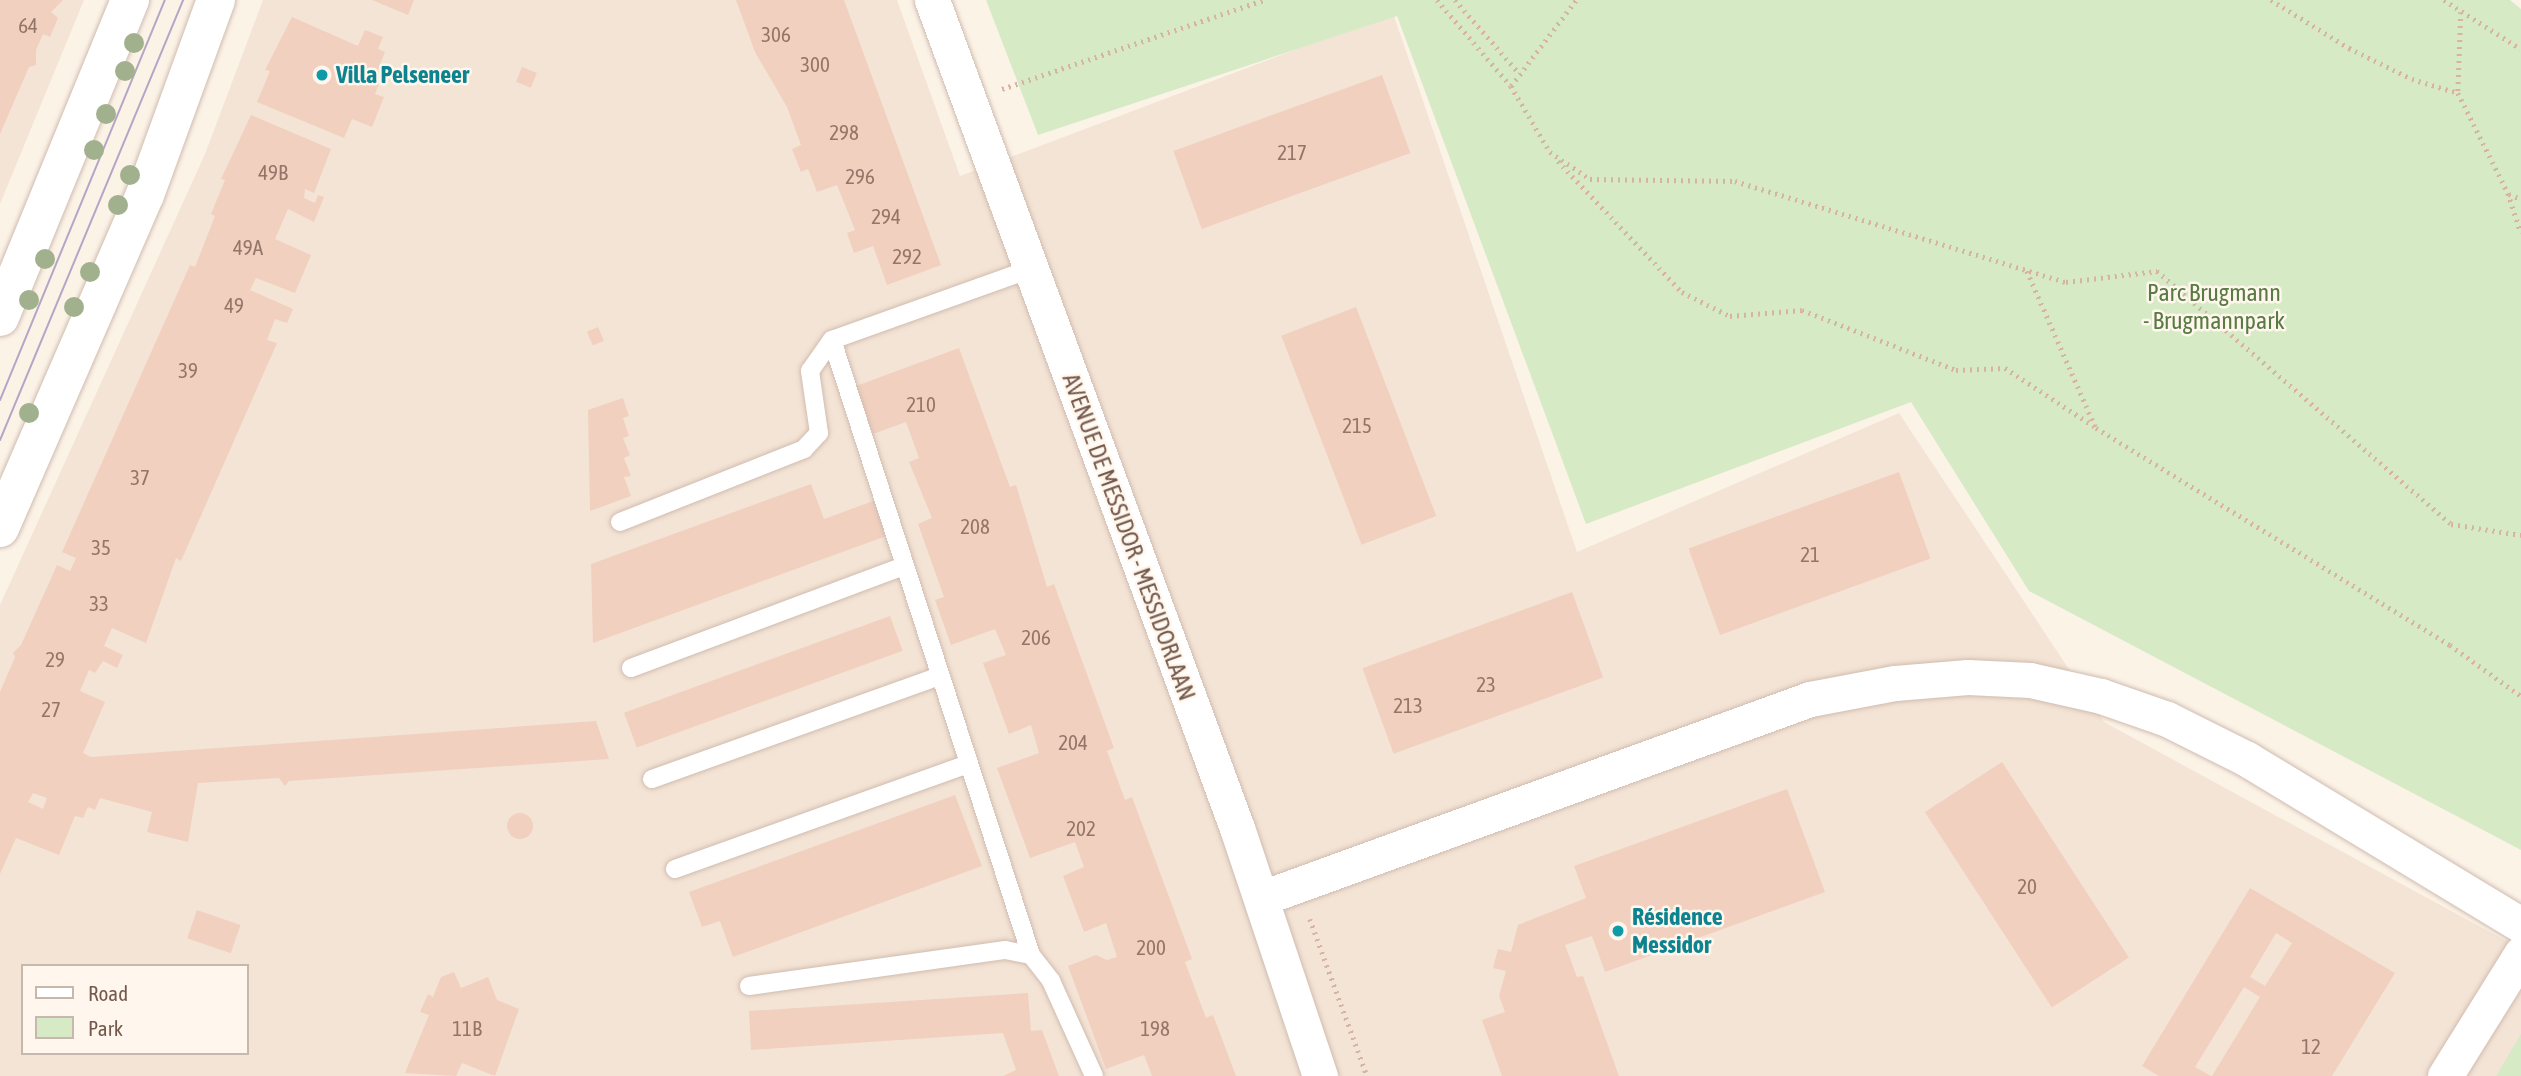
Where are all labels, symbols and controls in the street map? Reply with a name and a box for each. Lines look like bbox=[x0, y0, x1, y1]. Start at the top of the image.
house number: 64 bbox=[18, 12, 38, 38]
house number: 306 bbox=[761, 21, 791, 47]
house number: 300 bbox=[800, 51, 830, 77]
place label: Villa Pelseneer bbox=[336, 61, 469, 89]
marker: Villa Pelseneer bbox=[314, 67, 330, 83]
house number: 298 bbox=[829, 119, 859, 145]
house number: 217 bbox=[1277, 139, 1307, 165]
house number: 49B bbox=[258, 159, 288, 185]
house number: 296 bbox=[845, 163, 875, 189]
house number: 294 bbox=[871, 203, 901, 229]
house number: 49A bbox=[233, 234, 263, 260]
house number: 292 bbox=[892, 243, 922, 269]
park label: Parc Brugmann - Brugmannpark bbox=[2143, 279, 2285, 335]
house number: 49 bbox=[224, 292, 244, 318]
house number: 39 bbox=[178, 357, 198, 383]
street label: AVENUE DE MESSIDOR - MESSIDORLAAN bbox=[1056, 370, 1202, 704]
house number: 210 bbox=[906, 391, 936, 417]
house number: 215 bbox=[1342, 412, 1372, 438]
house number: 37 bbox=[130, 464, 150, 490]
house number: 208 bbox=[960, 513, 990, 539]
house number: 35 bbox=[91, 534, 111, 560]
house number: 21 bbox=[1800, 541, 1820, 567]
house number: 33 bbox=[89, 590, 109, 616]
house number: 206 bbox=[1021, 624, 1051, 650]
house number: 29 bbox=[45, 646, 65, 672]
house number: 23 bbox=[1476, 671, 1496, 697]
house number: 213 bbox=[1393, 692, 1423, 718]
house number: 27 bbox=[41, 696, 61, 722]
house number: 204 bbox=[1058, 729, 1088, 755]
house number: 202 bbox=[1066, 815, 1096, 841]
house number: 20 bbox=[2017, 873, 2037, 899]
place label: Résidence Messidor bbox=[1632, 903, 1723, 959]
marker: Résidence Messidor bbox=[1610, 923, 1626, 939]
house number: 200 bbox=[1136, 934, 1166, 960]
legend bbox=[21, 964, 248, 1055]
text: Road bbox=[88, 981, 128, 1005]
house number: 11B bbox=[452, 1015, 482, 1041]
house number: 198 bbox=[1140, 1015, 1170, 1041]
text: Park bbox=[88, 1016, 123, 1040]
house number: 12 bbox=[2301, 1033, 2321, 1059]

